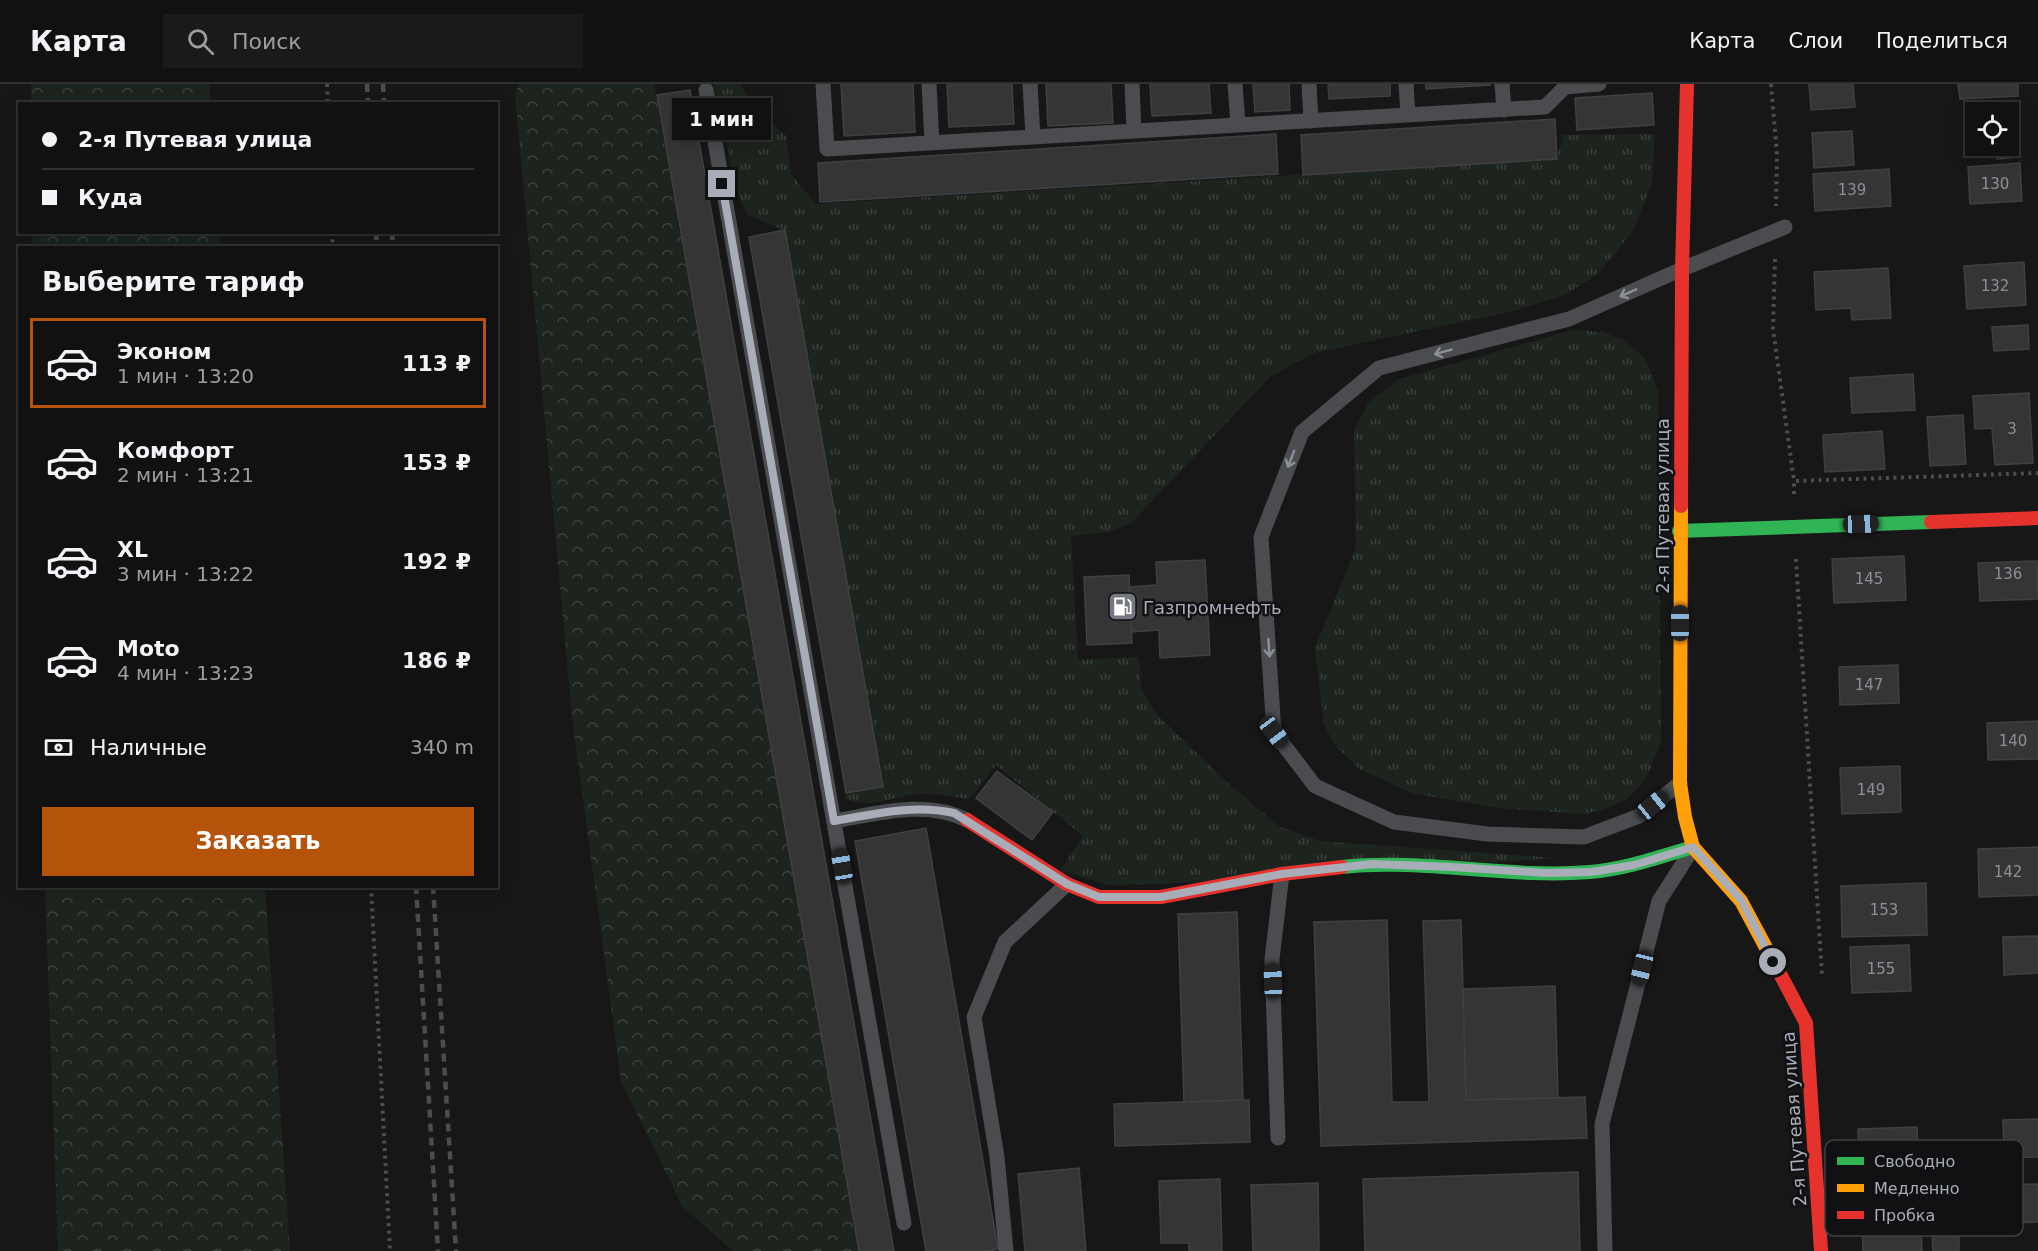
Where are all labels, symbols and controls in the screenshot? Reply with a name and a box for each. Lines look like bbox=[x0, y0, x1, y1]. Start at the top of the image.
search box bbox=[163, 14, 583, 68]
text: Карта bbox=[30, 25, 127, 58]
icon: search bbox=[184, 25, 217, 58]
text: Поиск bbox=[232, 29, 302, 54]
text: Карта bbox=[1689, 29, 1755, 53]
text: Слои bbox=[1788, 29, 1843, 53]
text: Поделиться bbox=[1876, 29, 2008, 53]
callout: 1 мин bbox=[672, 97, 771, 139]
map controls bbox=[1965, 102, 2019, 156]
button: locate bbox=[1965, 102, 2019, 156]
text: 1 мин bbox=[689, 107, 754, 131]
text: 2-я Путевая улица bbox=[78, 127, 312, 152]
route end bbox=[708, 170, 735, 197]
house number: 130 bbox=[1981, 175, 2009, 193]
house number: 139 bbox=[1838, 181, 1866, 199]
text: Куда bbox=[78, 185, 143, 210]
text: Выберите тариф bbox=[42, 266, 305, 297]
house number: 132 bbox=[1981, 277, 2009, 295]
one-way arrow bbox=[1619, 288, 1638, 299]
icon: car bbox=[45, 336, 99, 390]
text: Эконом bbox=[117, 339, 212, 364]
one-way arrow bbox=[1434, 346, 1453, 358]
text: 113 ₽ bbox=[402, 351, 471, 376]
text: 1 мин · 13:20 bbox=[117, 364, 254, 388]
street label: 2-я Путевая улица bbox=[1652, 418, 1673, 594]
house number: 3 bbox=[2007, 420, 2017, 438]
icon: car bbox=[45, 435, 99, 489]
text: Комфорт bbox=[117, 438, 234, 463]
one-way arrow bbox=[1285, 449, 1296, 468]
text: 153 ₽ bbox=[402, 450, 471, 475]
text: 2 мин · 13:21 bbox=[117, 463, 254, 487]
car bbox=[1843, 514, 1879, 534]
icon: car bbox=[45, 534, 99, 588]
text: XL bbox=[117, 537, 148, 562]
text: 192 ₽ bbox=[402, 549, 471, 574]
text: 3 мин · 13:22 bbox=[117, 562, 254, 586]
house number: 136 bbox=[1994, 565, 2022, 583]
house number: 145 bbox=[1855, 570, 1883, 588]
fuel station icon: Газпромнефть bbox=[1106, 591, 1138, 623]
place label: Газпромнефть bbox=[1143, 597, 1282, 618]
car bbox=[1671, 605, 1689, 641]
icon: car bbox=[45, 633, 99, 687]
text: Moto bbox=[117, 636, 180, 661]
one-way arrow bbox=[1263, 638, 1274, 658]
text: 186 ₽ bbox=[402, 648, 471, 673]
text: 4 мин · 13:23 bbox=[117, 661, 254, 685]
house number: 147 bbox=[1855, 676, 1883, 694]
car bbox=[1256, 712, 1292, 752]
icon: cash bbox=[42, 731, 75, 764]
house number: 140 bbox=[1999, 732, 2027, 750]
text: Наличные bbox=[90, 735, 207, 760]
text: 340 m bbox=[410, 735, 474, 759]
house number: 149 bbox=[1857, 781, 1885, 799]
car bbox=[1633, 787, 1673, 823]
button: Заказать bbox=[42, 807, 474, 876]
car bbox=[830, 847, 854, 885]
house number: 142 bbox=[1994, 863, 2022, 881]
house number: 153 bbox=[1870, 901, 1898, 919]
car bbox=[1629, 948, 1655, 988]
route start bbox=[1759, 948, 1786, 975]
house number: 155 bbox=[1867, 960, 1895, 978]
car bbox=[1263, 963, 1283, 999]
street label: 2-я Путевая улица bbox=[1777, 1031, 1811, 1207]
legend bbox=[1825, 1140, 2023, 1236]
text: Свободно bbox=[1874, 1152, 1955, 1171]
text: Медленно bbox=[1874, 1179, 1960, 1198]
text: Пробка bbox=[1874, 1206, 1935, 1225]

